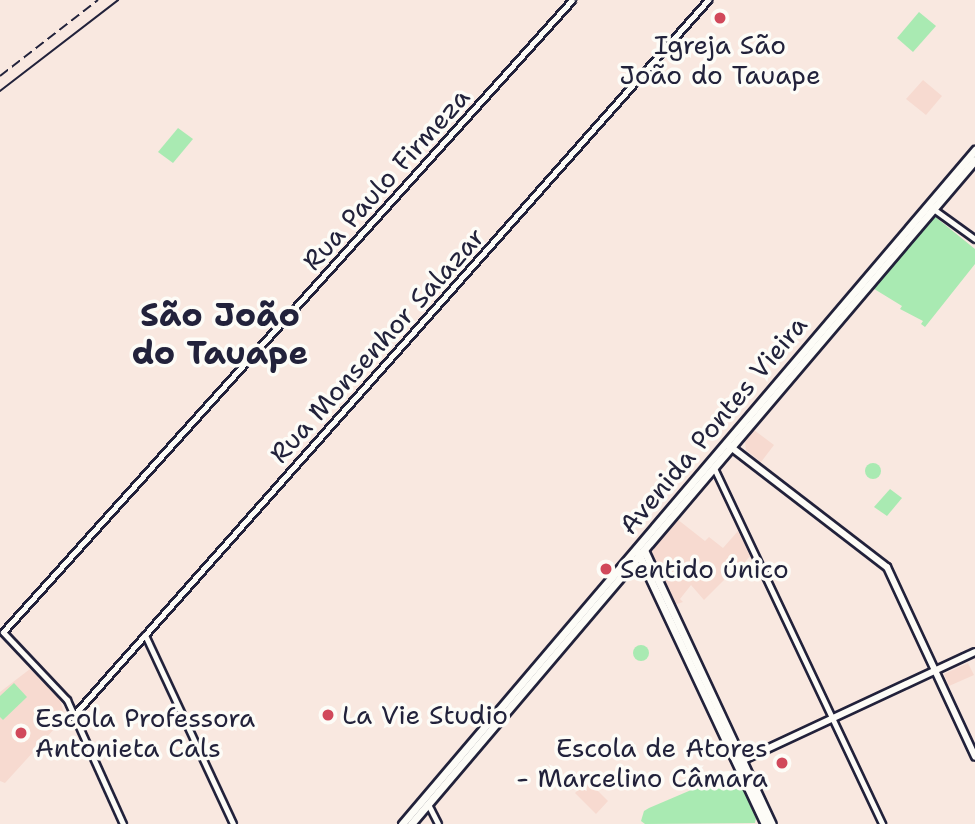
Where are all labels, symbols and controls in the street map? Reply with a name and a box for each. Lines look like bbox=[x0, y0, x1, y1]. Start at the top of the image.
marker: Igreja São João do Tauape bbox=[712, 10, 728, 26]
place label: Igreja São João do Tauape bbox=[619, 29, 821, 90]
street label: Rua Paulo Firmeza bbox=[296, 82, 476, 276]
street label: Rua Monsenhor Salazar bbox=[263, 221, 491, 469]
district label: São João do Tauape bbox=[132, 295, 308, 373]
street label: Avenida Pontes Vieira bbox=[613, 309, 813, 541]
place label: Sentido único bbox=[620, 553, 789, 585]
marker: Sentido único bbox=[598, 561, 614, 577]
place label: La Vie Studio bbox=[342, 699, 508, 731]
place label: Escola Professora Antonieta Cals bbox=[35, 702, 255, 764]
marker: La Vie Studio bbox=[320, 707, 336, 723]
marker: Escola Professora Antonieta Cals bbox=[13, 725, 29, 741]
place label: Escola de Atores - Marcelino Câmara bbox=[516, 732, 768, 794]
marker: Escola de Atores - Marcelino Câmara bbox=[774, 755, 790, 771]

